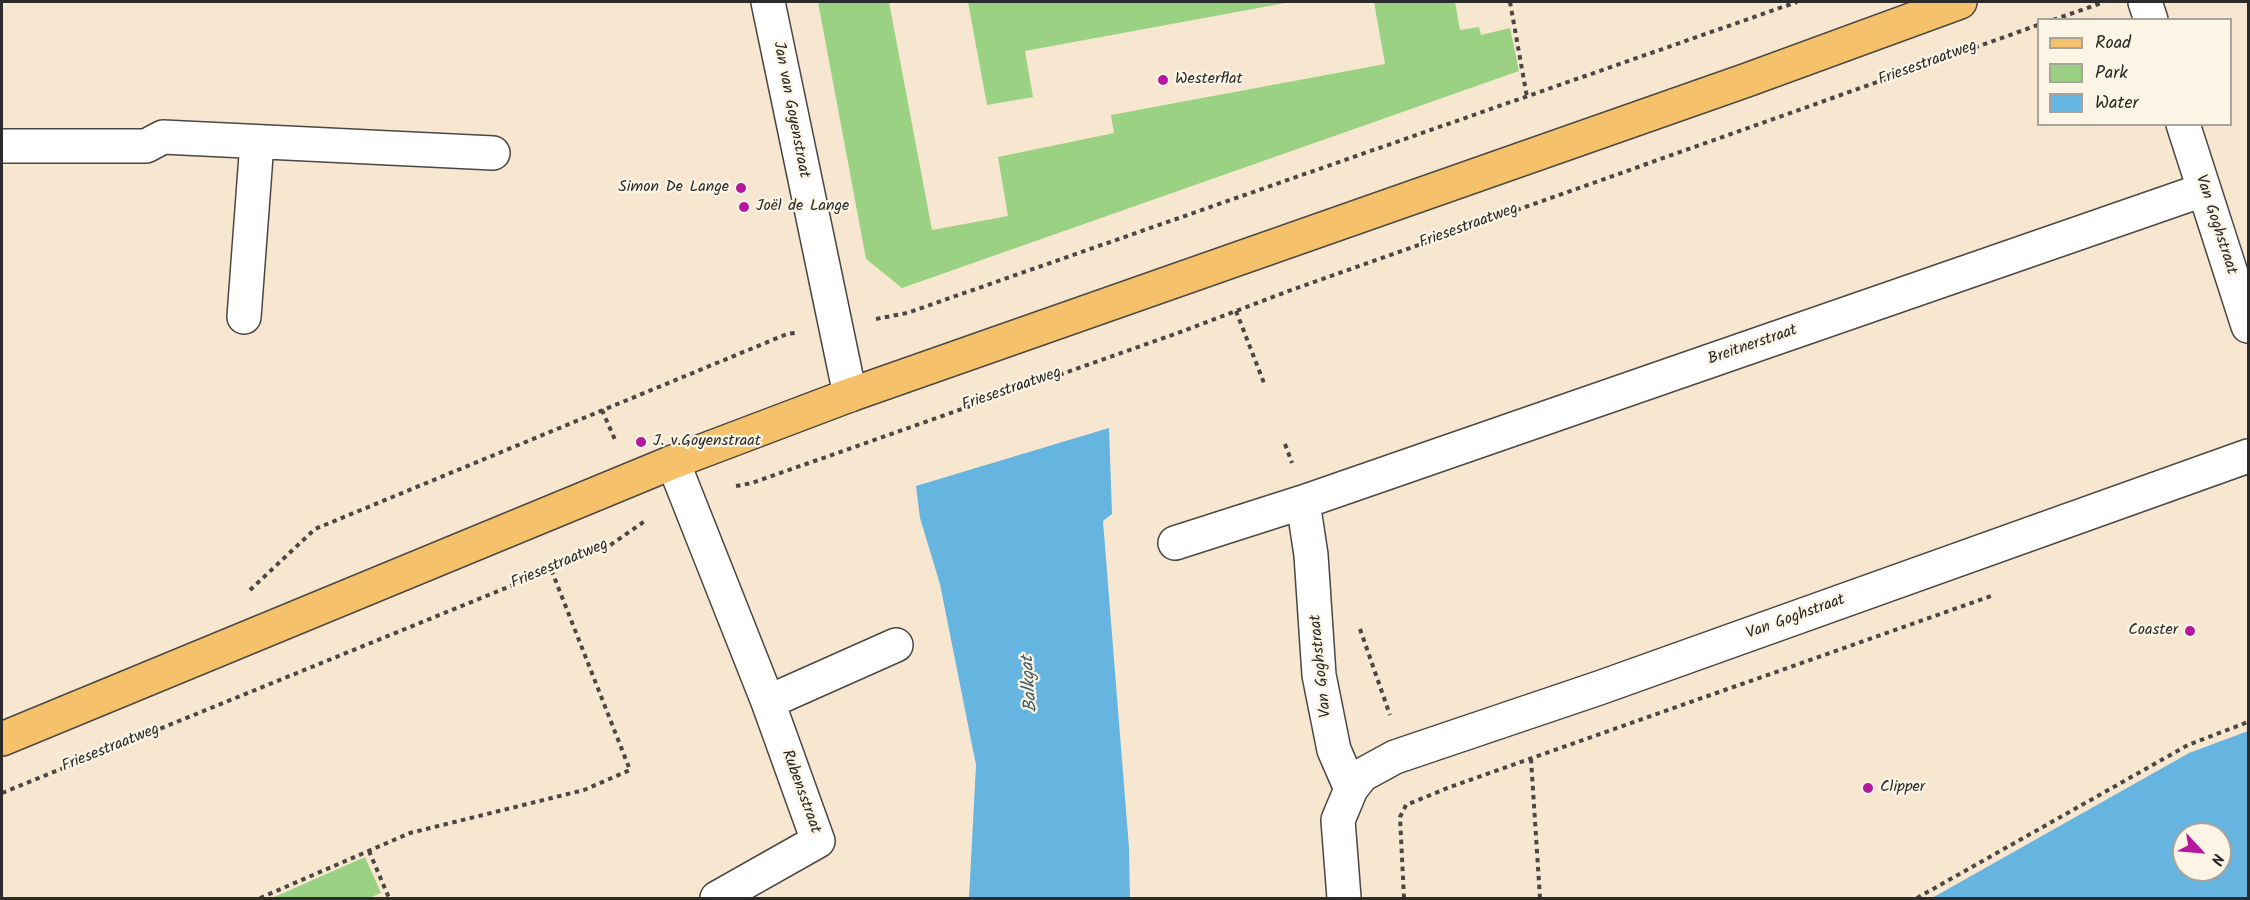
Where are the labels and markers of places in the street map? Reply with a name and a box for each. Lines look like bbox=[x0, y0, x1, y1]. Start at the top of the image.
place label: Westerflat bbox=[1175, 70, 1243, 90]
marker: Westerflat bbox=[1156, 73, 1170, 87]
place label: Simon De Lange bbox=[618, 178, 729, 198]
marker: Simon De Lange bbox=[734, 181, 748, 195]
place label: Joël de Lange bbox=[756, 197, 849, 217]
marker: Joël de Lange bbox=[737, 200, 751, 214]
place label: J. v.Goyenstraat bbox=[653, 432, 761, 452]
marker: J. v.Goyenstraat bbox=[634, 435, 648, 449]
place label: Coaster bbox=[2128, 621, 2178, 641]
marker: Coaster bbox=[2183, 624, 2197, 638]
place label: Clipper bbox=[1880, 778, 1925, 798]
marker: Clipper bbox=[1861, 781, 1875, 795]

